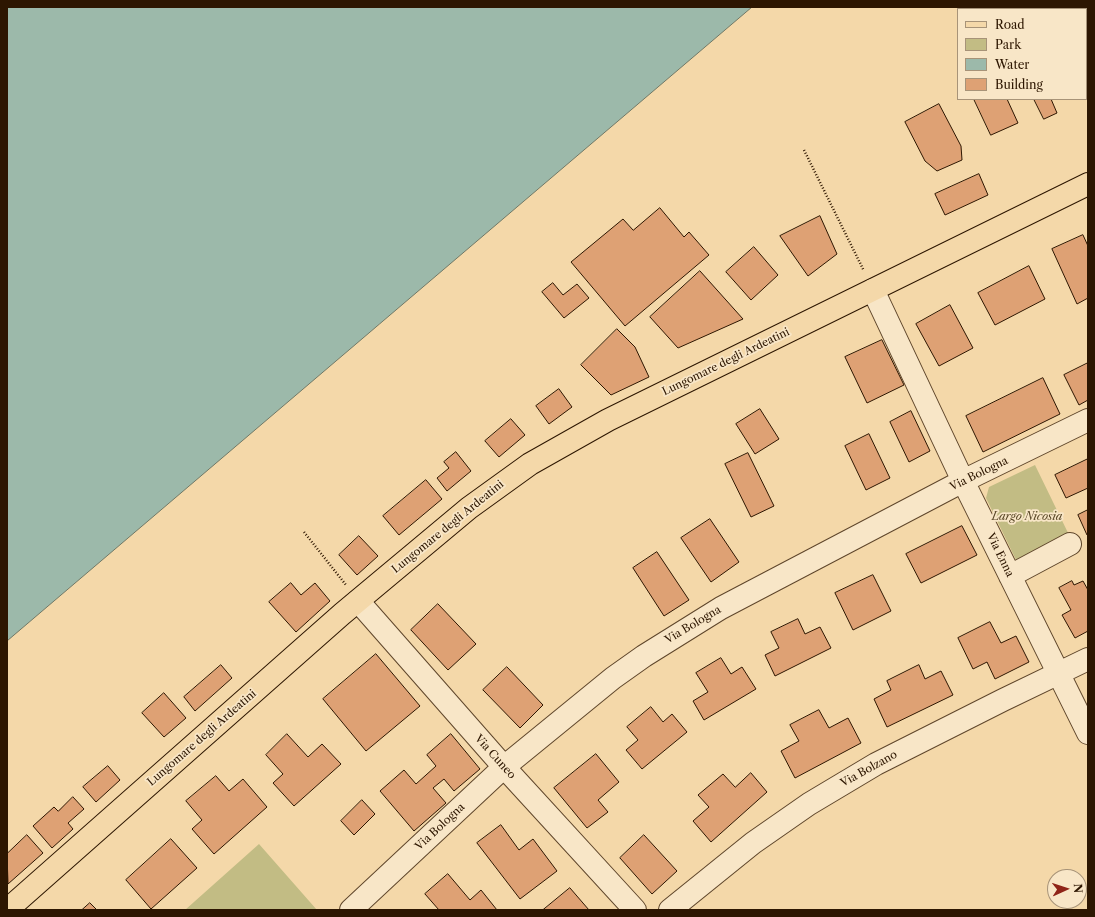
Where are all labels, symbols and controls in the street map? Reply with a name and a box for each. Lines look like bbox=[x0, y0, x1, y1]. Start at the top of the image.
legend bbox=[957, 8, 1087, 100]
text: Road bbox=[995, 17, 1025, 32]
text: Park bbox=[995, 37, 1021, 52]
text: Water bbox=[995, 57, 1029, 72]
text: Building bbox=[995, 77, 1043, 92]
street label: Lungomare degli Ardeatini bbox=[660, 325, 792, 399]
street label: Via Bologna bbox=[948, 454, 1010, 494]
street label: Lungomare degli Ardeatini bbox=[389, 478, 507, 576]
park label: Largo Nicosia bbox=[992, 510, 1062, 524]
street label: Via Enna bbox=[984, 531, 1016, 579]
street label: Via Bologna bbox=[663, 603, 723, 647]
street label: Lungomare degli Ardeatini bbox=[145, 687, 259, 789]
street label: Via Cuneo bbox=[472, 732, 518, 782]
street label: Via Bolzano bbox=[838, 748, 900, 790]
street label: Via Bologna bbox=[412, 801, 468, 853]
north arrow bbox=[1047, 869, 1087, 909]
text: N bbox=[1071, 883, 1085, 894]

